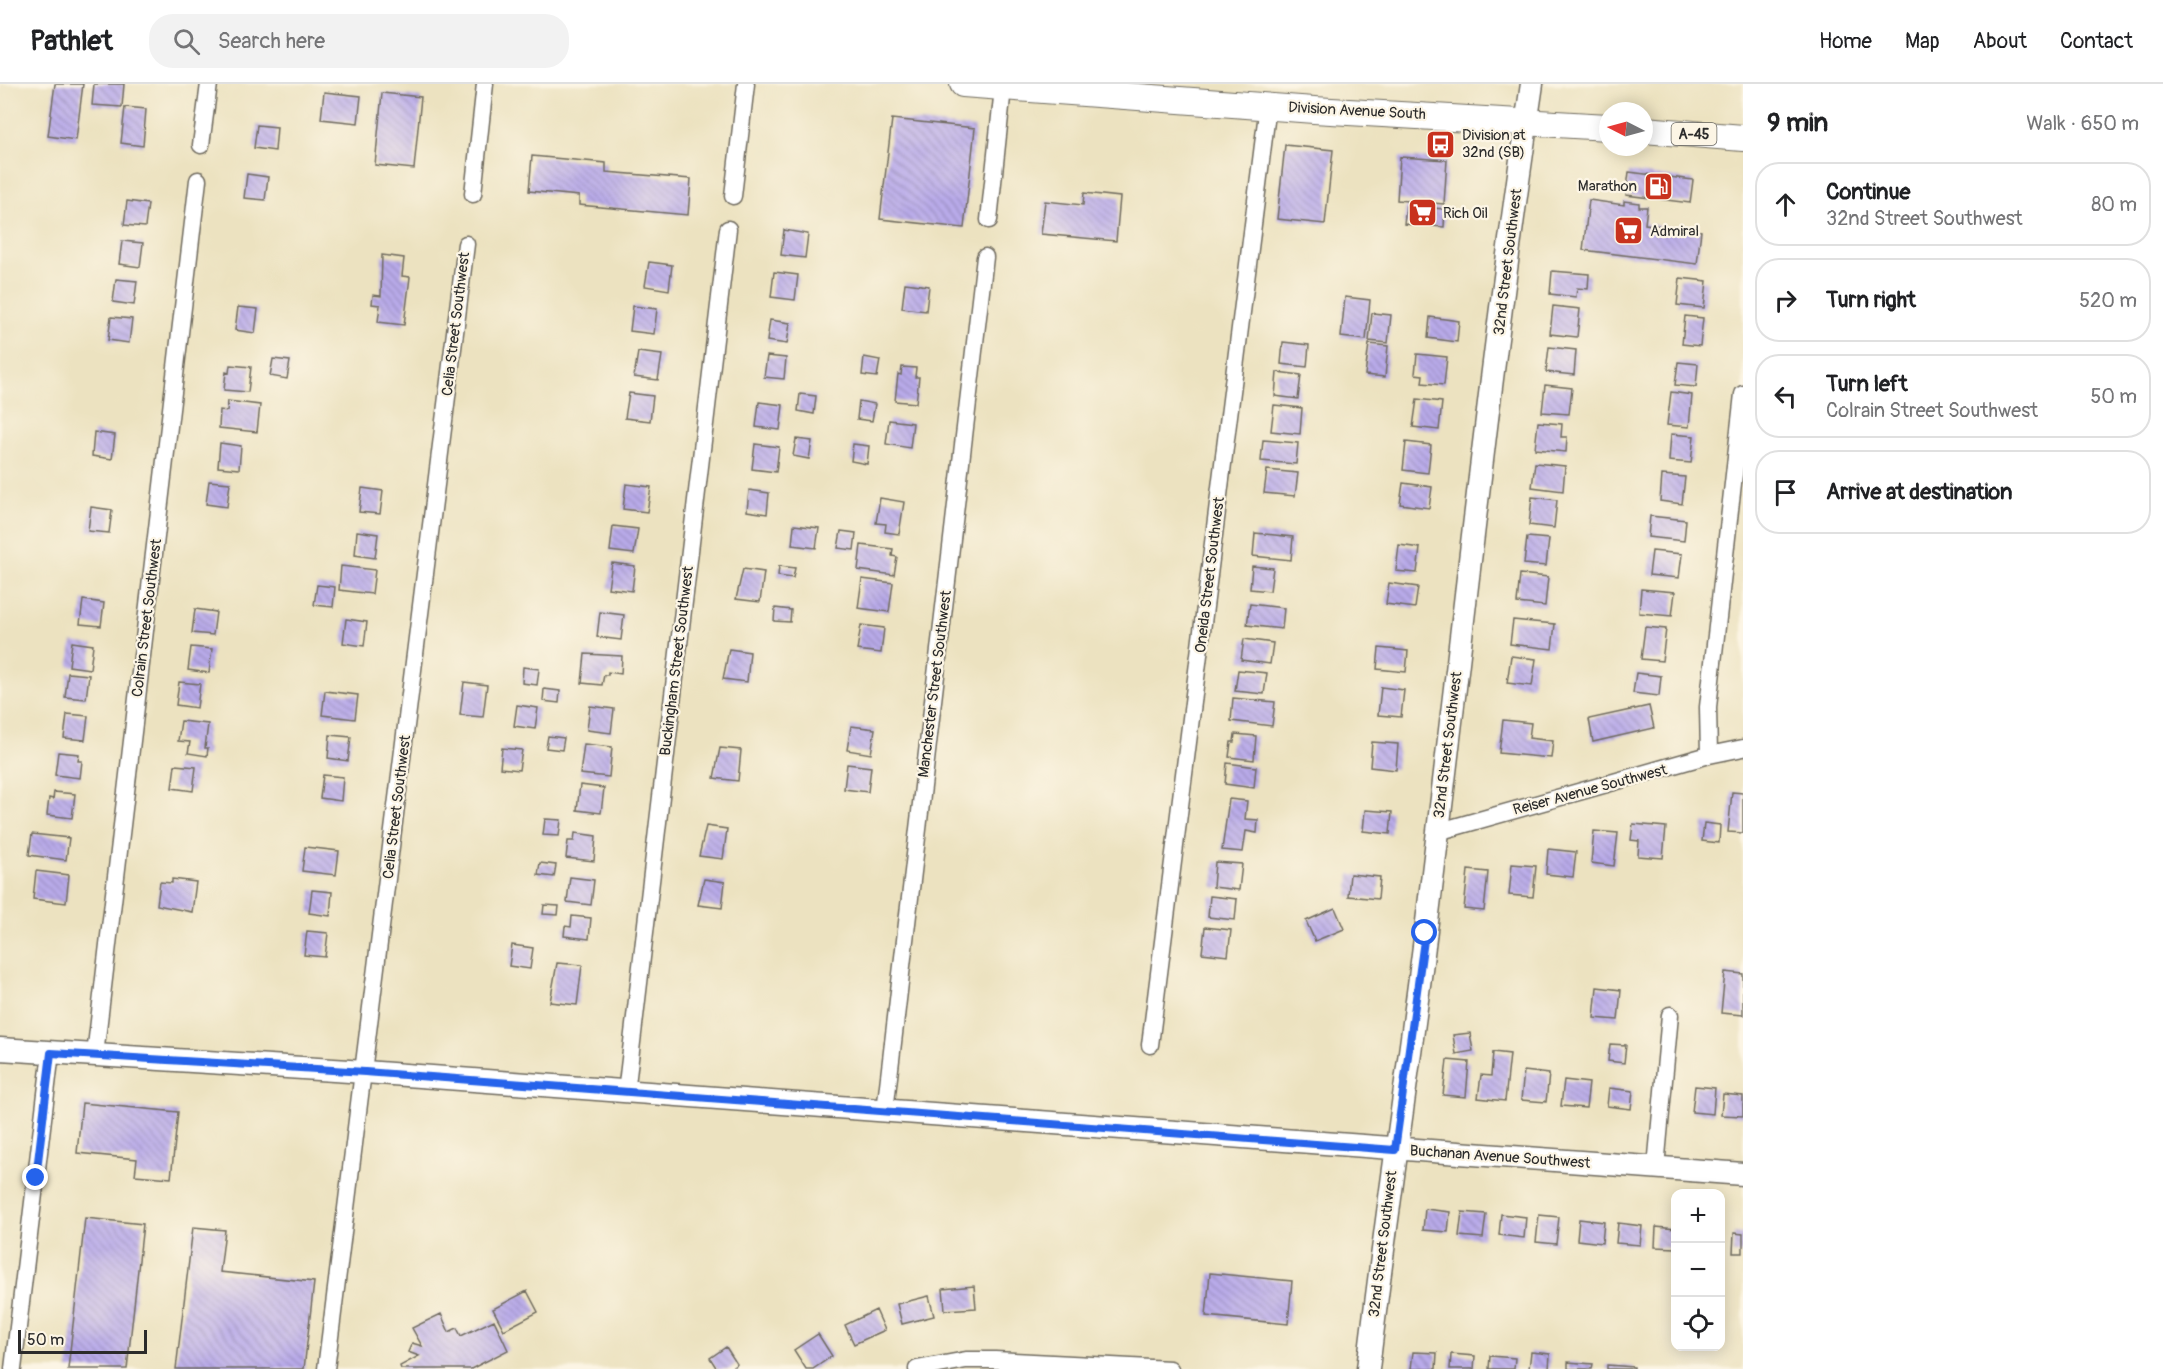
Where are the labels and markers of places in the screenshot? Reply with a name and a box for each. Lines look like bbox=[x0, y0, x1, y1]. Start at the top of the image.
place label: Division at 32nd (SB) bbox=[1462, 126, 1526, 162]
bus stop icon: Division at 32nd (SB) bbox=[1425, 128, 1457, 160]
fuel station icon: Marathon bbox=[1642, 170, 1674, 202]
place label: Marathon bbox=[1578, 177, 1637, 196]
supermarket icon: Rich Oil bbox=[1406, 197, 1438, 229]
place label: Rich Oil bbox=[1443, 204, 1488, 223]
supermarket icon: Admiral bbox=[1613, 215, 1645, 247]
place label: Admiral bbox=[1650, 222, 1699, 241]

